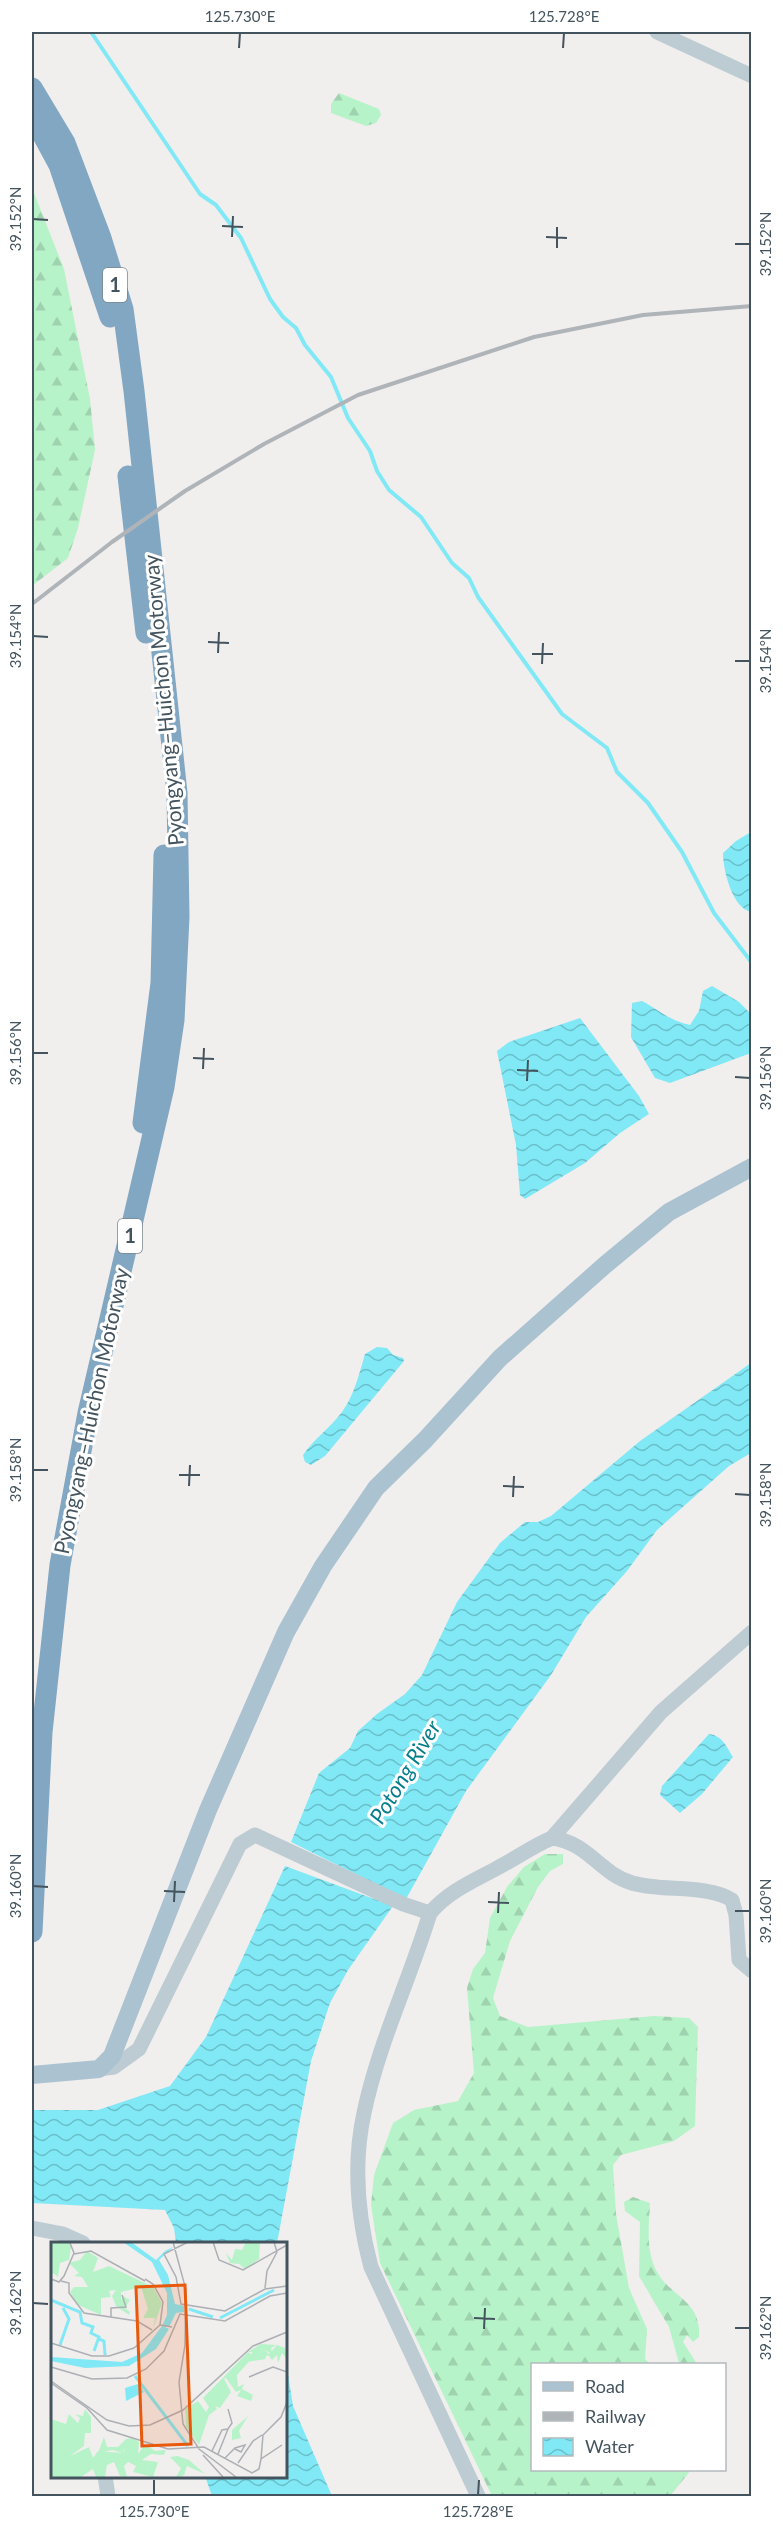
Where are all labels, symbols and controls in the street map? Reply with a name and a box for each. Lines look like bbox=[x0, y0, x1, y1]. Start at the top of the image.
text: 125.730°E bbox=[205, 7, 275, 25]
text: 125.728°E bbox=[529, 7, 599, 25]
text: 39.152°N bbox=[6, 187, 24, 251]
text: 39.152°N bbox=[756, 212, 774, 276]
road number: 1 bbox=[103, 268, 127, 302]
street label: Pyongyang–Huichon Motorway bbox=[137, 553, 188, 847]
text: 39.154°N bbox=[6, 604, 24, 668]
text: 39.154°N bbox=[756, 629, 774, 693]
text: 39.156°N bbox=[6, 1021, 24, 1085]
text: 39.156°N bbox=[756, 1046, 774, 1110]
road number: 1 bbox=[118, 1219, 142, 1253]
street label: Pyongyang–Huichon Motorway bbox=[48, 1265, 133, 1556]
text: 39.158°N bbox=[6, 1438, 24, 1502]
text: 39.158°N bbox=[756, 1463, 774, 1527]
water label: Potong River bbox=[363, 1715, 446, 1828]
text: 39.160°N bbox=[6, 1854, 24, 1918]
text: 39.160°N bbox=[756, 1879, 774, 1943]
inset map bbox=[51, 2242, 286, 2477]
text: 39.162°N bbox=[6, 2271, 24, 2335]
text: 39.162°N bbox=[756, 2296, 774, 2360]
legend bbox=[531, 2363, 726, 2471]
text: Road bbox=[585, 2375, 625, 2397]
text: Railway bbox=[585, 2405, 646, 2427]
text: Water bbox=[585, 2435, 634, 2457]
text: 125.730°E bbox=[119, 2502, 189, 2520]
text: 125.728°E bbox=[443, 2502, 513, 2520]

